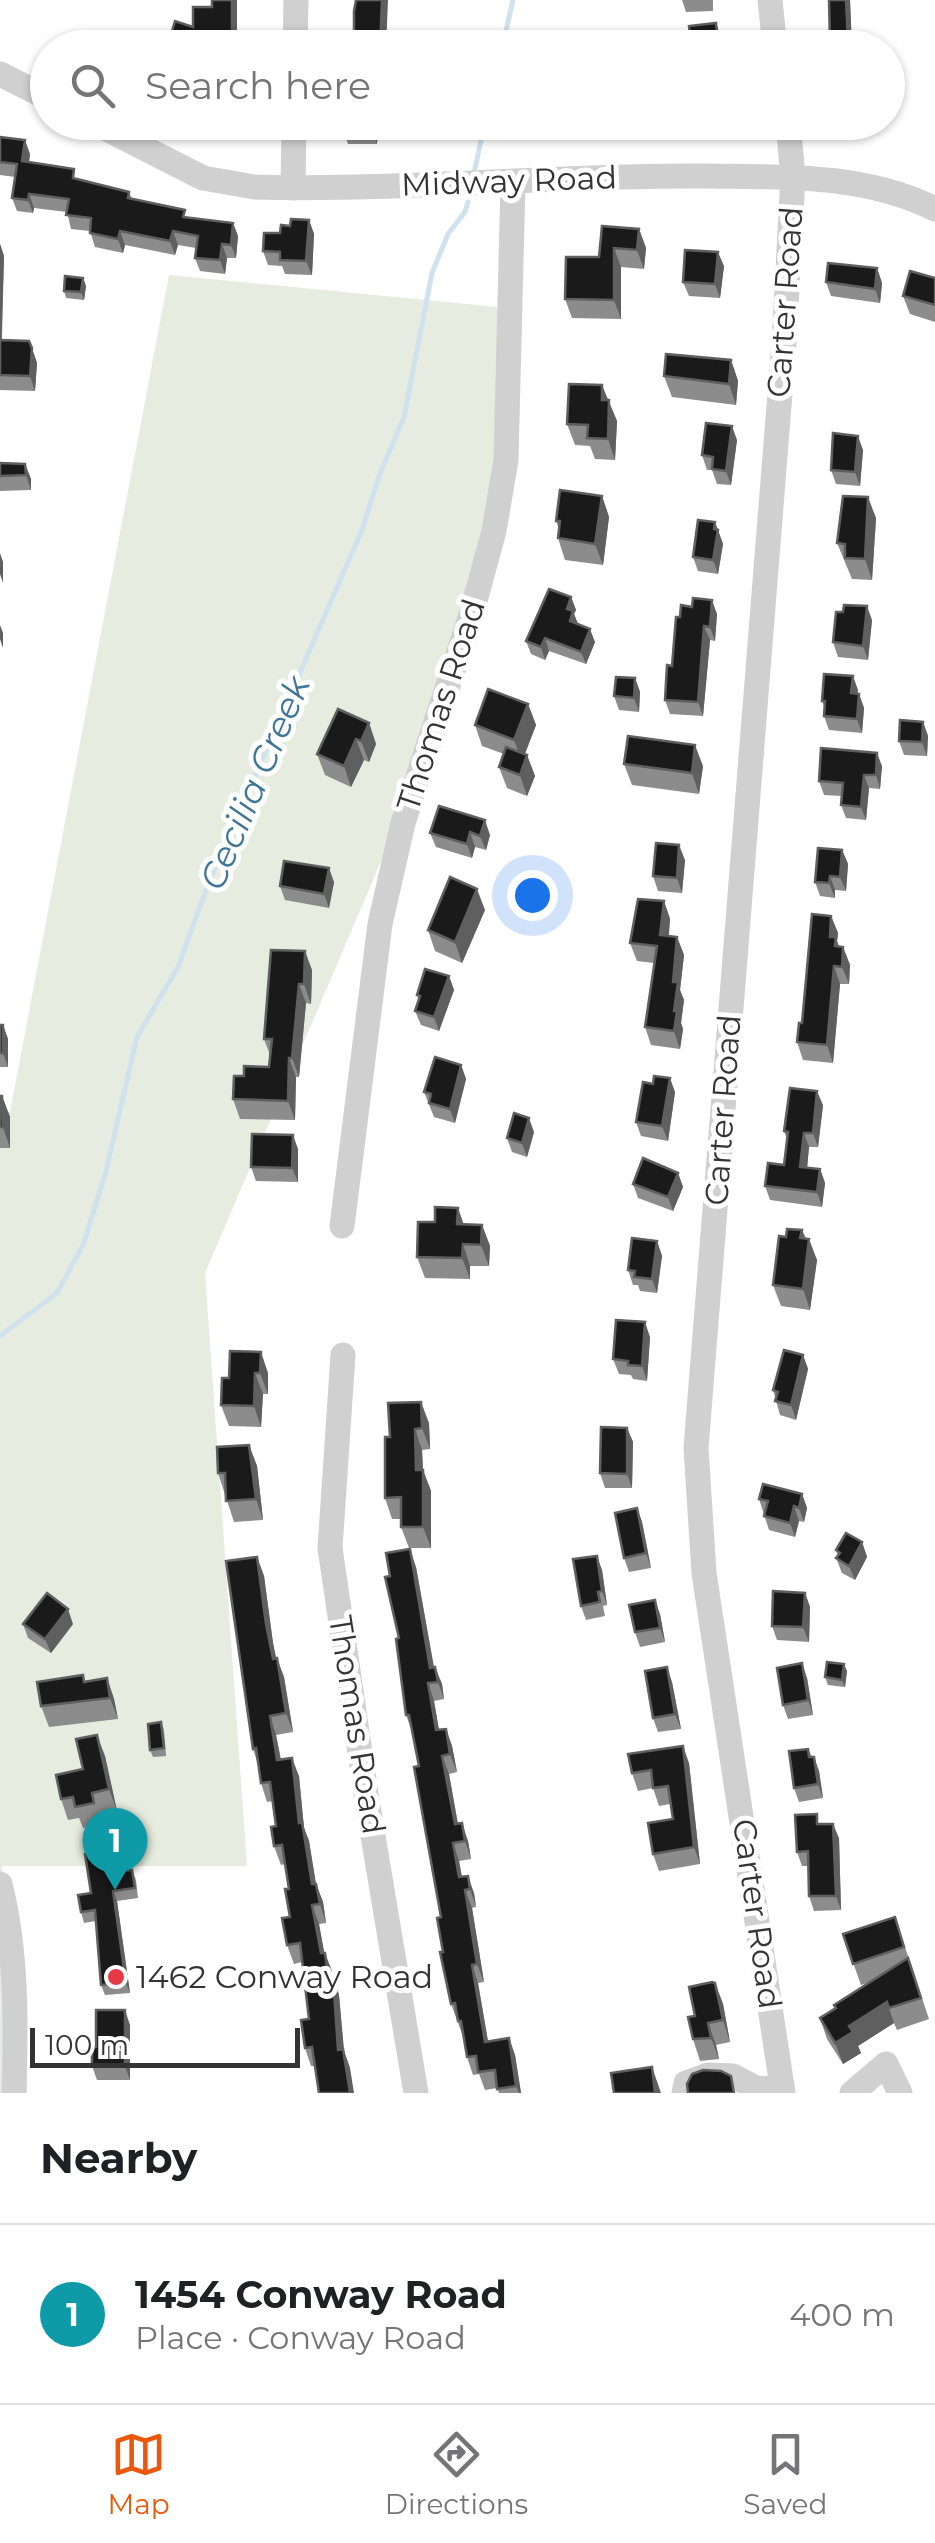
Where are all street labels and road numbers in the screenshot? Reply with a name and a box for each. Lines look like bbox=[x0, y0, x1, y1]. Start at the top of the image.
street label: Midway Road bbox=[400, 157, 618, 204]
street label: Carter Road bbox=[758, 205, 811, 399]
street label: Thomas Road bbox=[388, 594, 493, 816]
street label: Carter Road bbox=[696, 1013, 749, 1207]
street label: Thomas Road bbox=[321, 1613, 394, 1837]
street label: Carter Road bbox=[725, 1817, 790, 2011]

